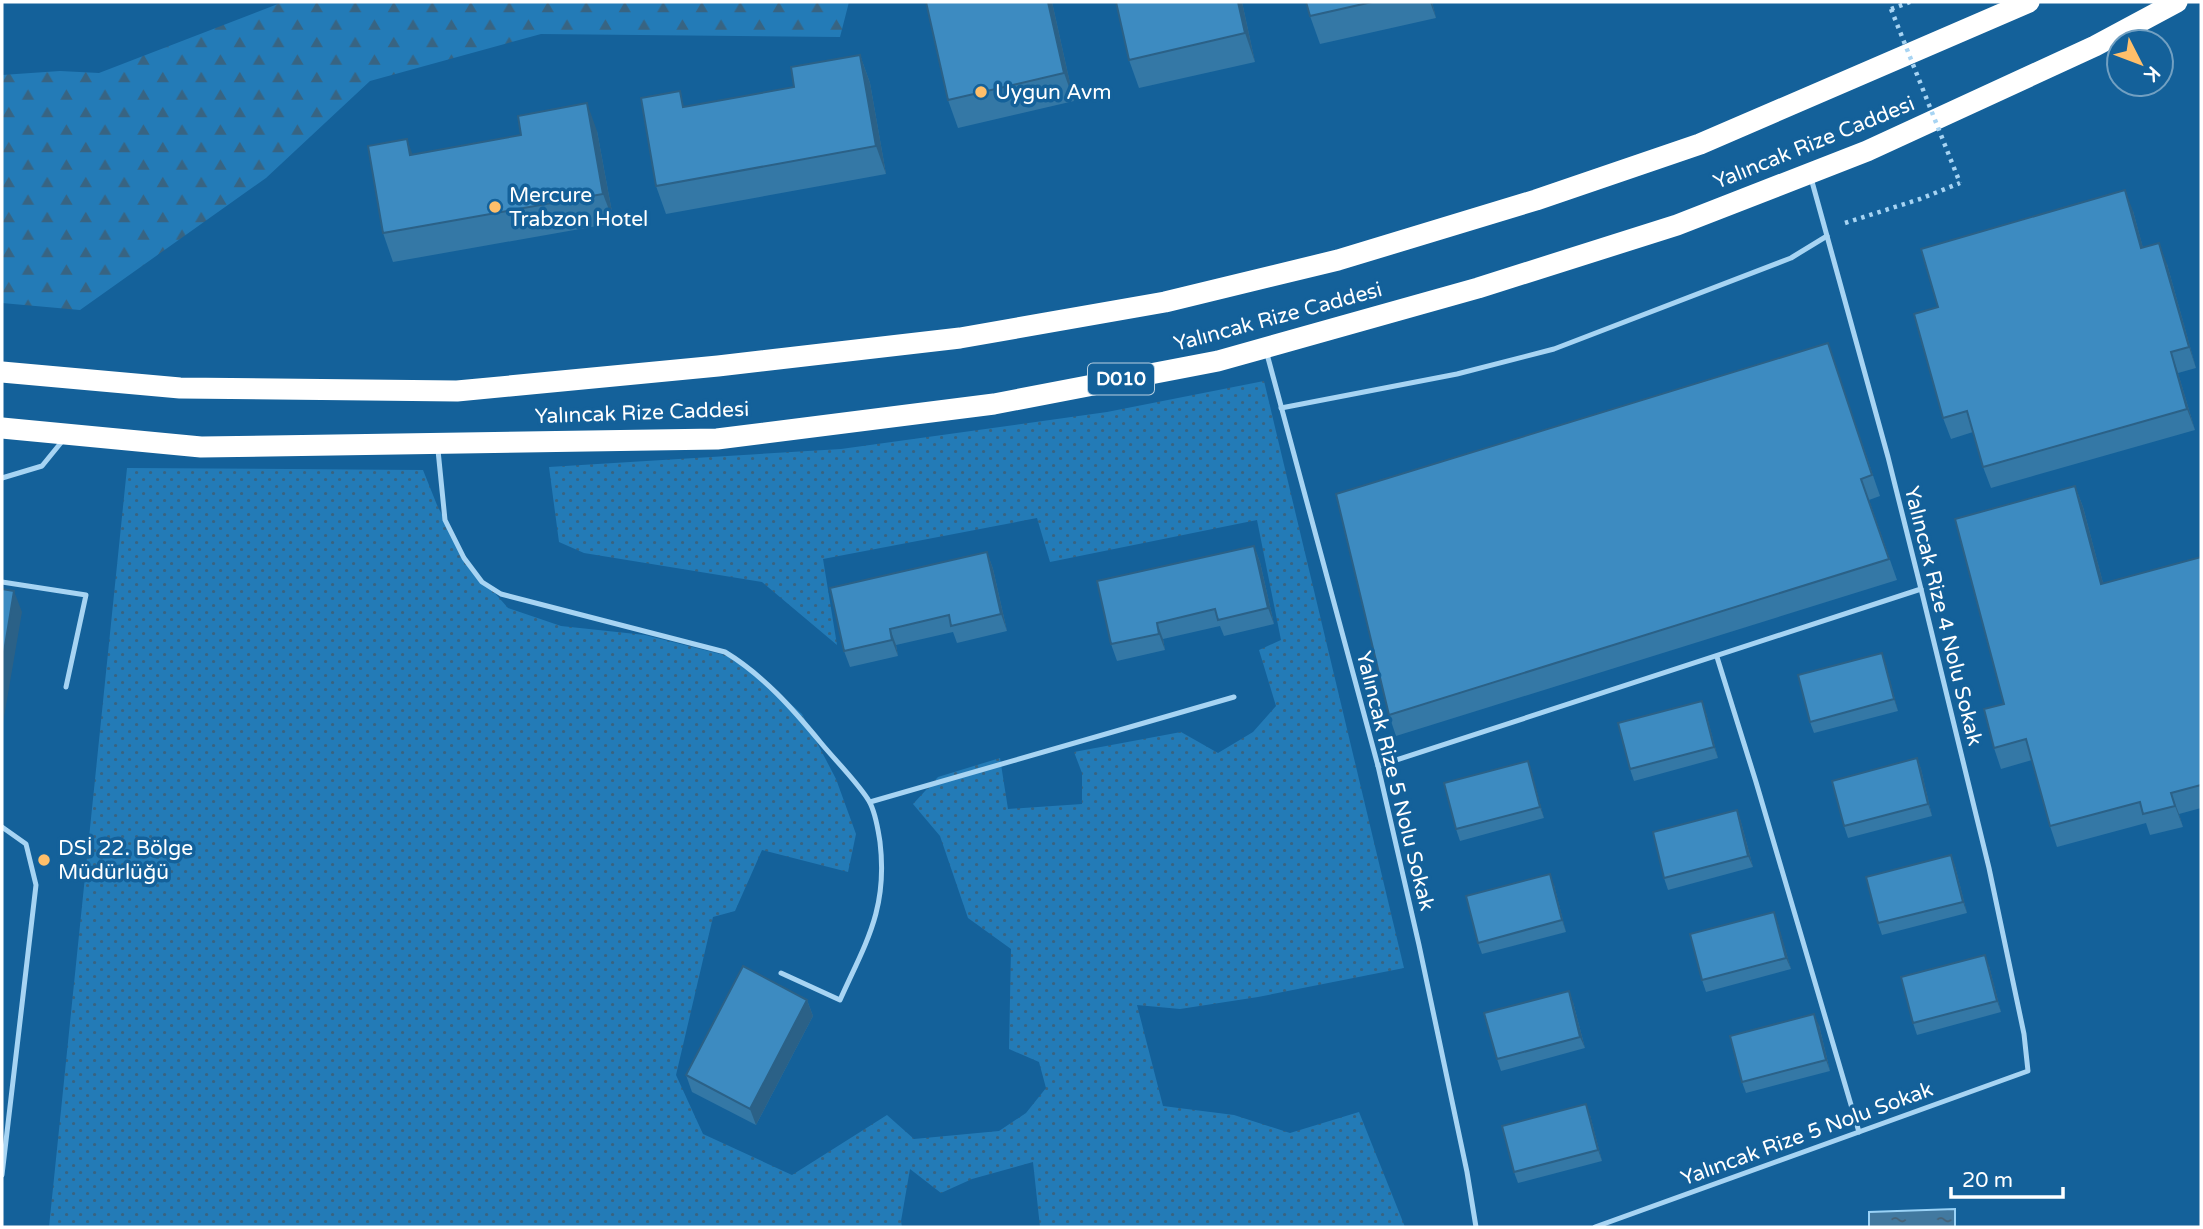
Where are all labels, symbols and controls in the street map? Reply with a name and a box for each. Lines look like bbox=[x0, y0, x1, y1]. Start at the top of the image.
north arrow bbox=[2105, 28, 2175, 98]
text: K bbox=[2139, 62, 2164, 86]
place label: Uygun Avm bbox=[995, 80, 1112, 105]
marker: Uygun Avm bbox=[973, 84, 989, 100]
street label: Yalıncak Rize Caddesi bbox=[1710, 91, 1918, 195]
place label: Mercure Trabzon Hotel bbox=[509, 183, 648, 232]
marker: Mercure Trabzon Hotel bbox=[487, 199, 503, 215]
street label: Yalıncak Rize Caddesi bbox=[1171, 277, 1385, 357]
road number: D010 bbox=[1088, 364, 1154, 394]
street label: Yalıncak Rize Caddesi bbox=[534, 397, 750, 429]
street label: Yalıncak Rize 4 Nolu Sokak bbox=[1899, 484, 1987, 748]
street label: Yalıncak Rize 5 Nolu Sokak bbox=[1351, 649, 1439, 913]
place label: DSİ 22. Bölge Müdürlüğü bbox=[58, 836, 193, 885]
marker: DSİ 22. Bölge Müdürlüğü bbox=[36, 852, 52, 868]
street label: Yalıncak Rize 5 Nolu Sokak bbox=[1678, 1077, 1936, 1191]
scale bar bbox=[1951, 1156, 2063, 1200]
text: 20 m bbox=[1962, 1168, 2013, 1193]

